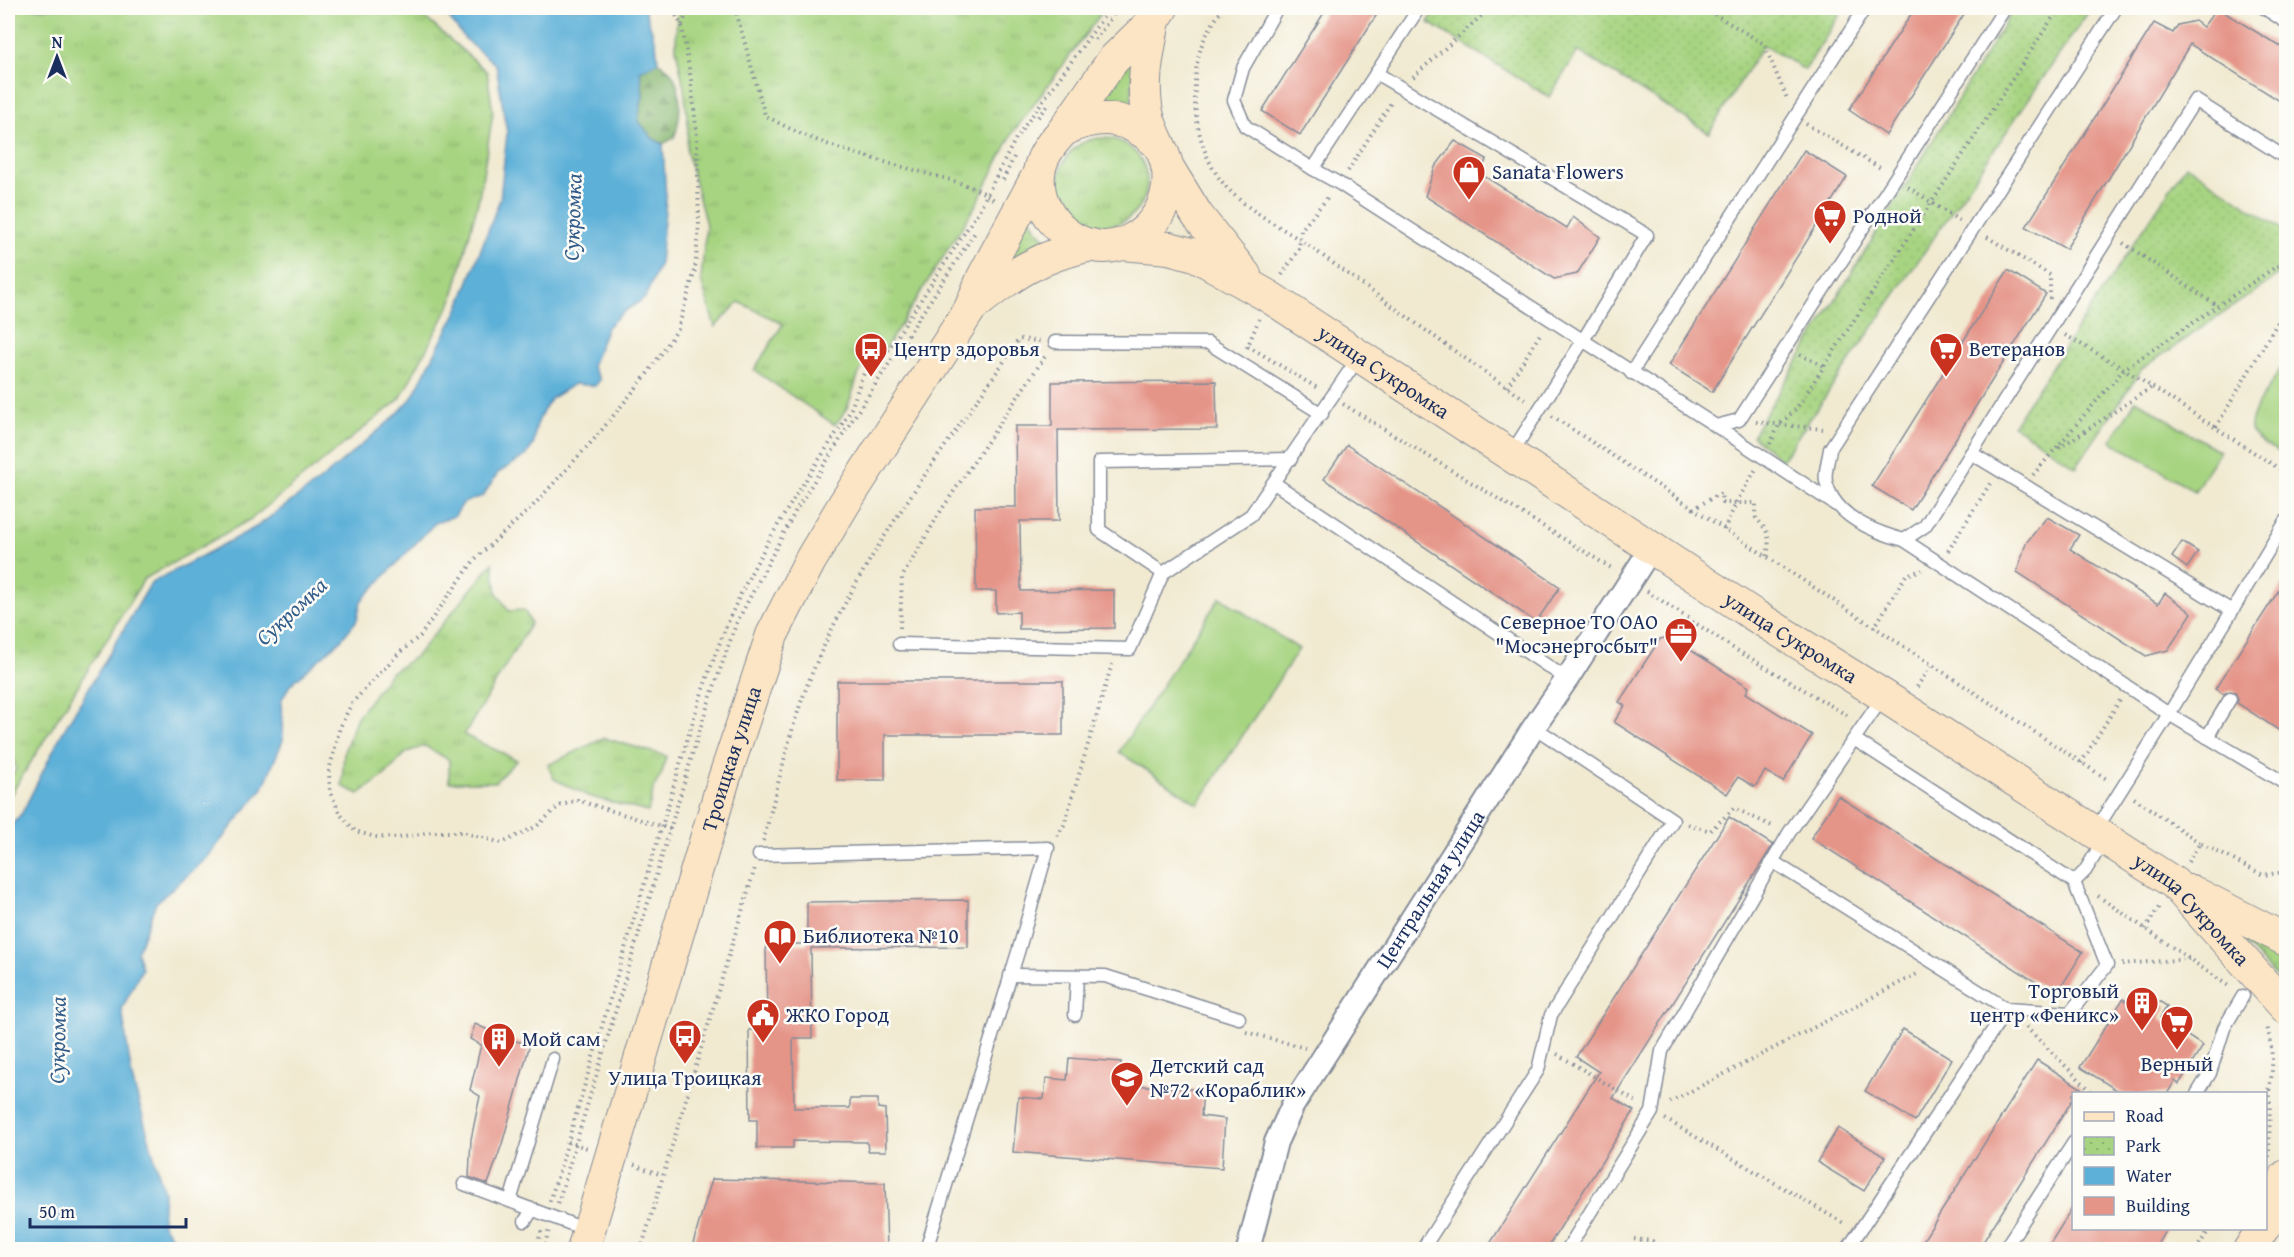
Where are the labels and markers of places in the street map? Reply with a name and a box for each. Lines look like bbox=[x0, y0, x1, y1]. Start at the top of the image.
shop icon: Sanata Flowers bbox=[1451, 154, 1487, 201]
place label: Sanata Flowers bbox=[1492, 156, 1624, 187]
supermarket icon: Родной bbox=[1812, 198, 1848, 245]
place label: Родной bbox=[1853, 200, 1922, 231]
bus stop icon: Центр здоровья bbox=[853, 331, 889, 378]
supermarket icon: Ветеранов bbox=[1928, 331, 1964, 378]
place label: Центр здоровья bbox=[894, 333, 1040, 364]
place label: Ветеранов bbox=[1969, 333, 2065, 364]
place label: Северное ТО ОАО "Мосэнергосбыт" bbox=[1495, 606, 1658, 661]
office icon: Северное ТО ОАО "Мосэнергосбыт" bbox=[1663, 616, 1699, 663]
library icon: Библиотека №10 bbox=[762, 918, 798, 965]
place label: Библиотека №10 bbox=[803, 920, 959, 951]
place label: Торговый центр «Феникс» bbox=[1970, 975, 2119, 1030]
building icon: Торговый центр «Феникс» bbox=[2124, 985, 2160, 1032]
public building icon: ЖКО Город bbox=[745, 997, 781, 1044]
place label: ЖКО Город bbox=[785, 999, 890, 1030]
supermarket icon: Верный bbox=[2159, 1004, 2195, 1051]
bus stop icon: Улица Троицкая bbox=[667, 1018, 703, 1065]
building icon: Мой сам bbox=[481, 1021, 517, 1068]
place label: Мой сам bbox=[522, 1023, 601, 1054]
place label: Верный bbox=[2141, 1048, 2213, 1079]
place label: Детский сад №72 «Кораблик» bbox=[1149, 1050, 1306, 1105]
school or university icon: Детский сад №72 «Кораблик» bbox=[1109, 1060, 1145, 1107]
place label: Улица Троицкая bbox=[608, 1062, 762, 1093]

